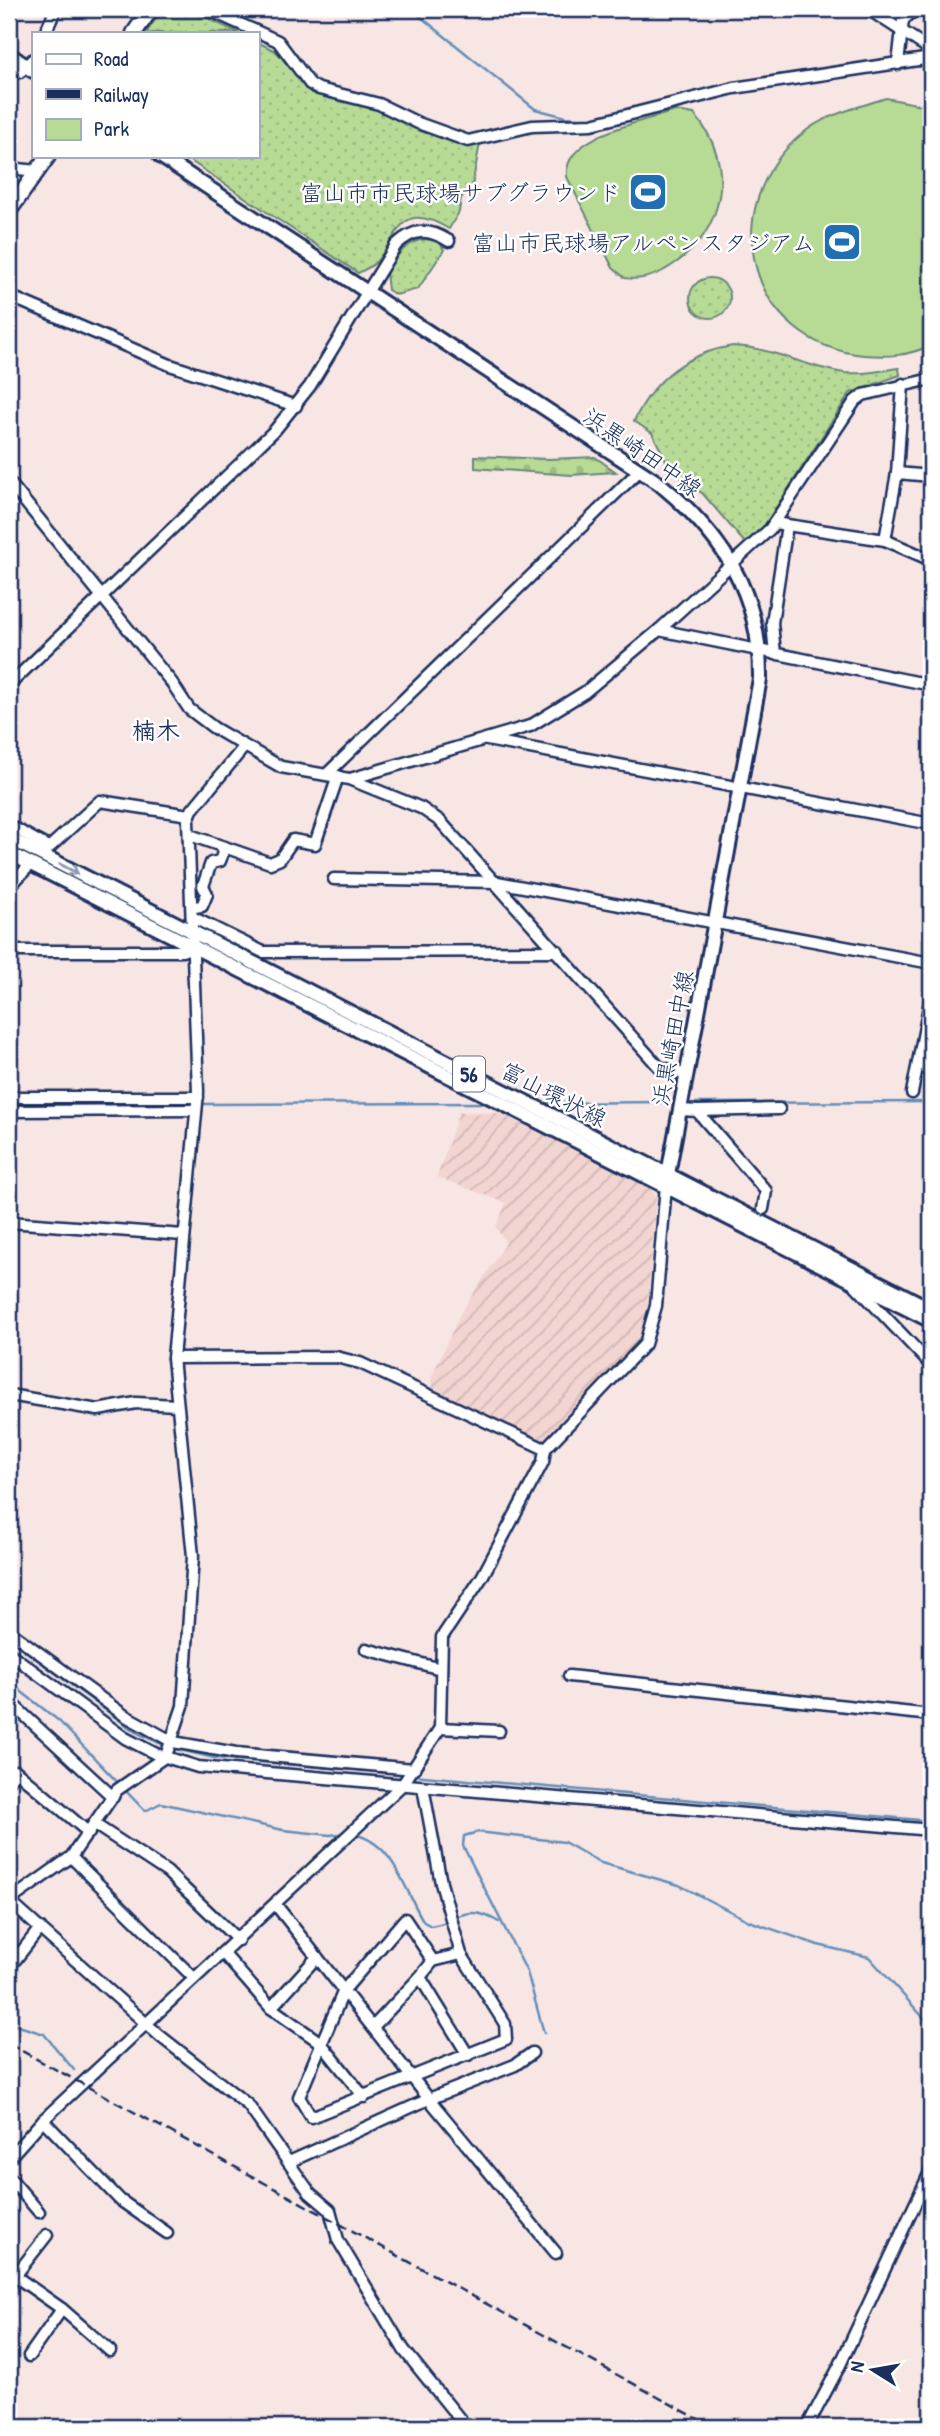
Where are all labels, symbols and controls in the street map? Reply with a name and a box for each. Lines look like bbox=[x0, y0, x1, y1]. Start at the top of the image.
legend bbox=[32, 32, 259, 158]
text: Road bbox=[94, 44, 128, 73]
text: Railway bbox=[94, 80, 149, 109]
text: Park bbox=[94, 114, 129, 143]
sports icon: 富山市市民球場サブグラウンド bbox=[627, 171, 669, 213]
place label: 富山市市民球場サブグラウンド bbox=[300, 177, 621, 208]
sports icon: 富山市民球場アルペンスタジアム bbox=[821, 221, 863, 263]
place label: 富山市民球場アルペンスタジアム bbox=[472, 227, 815, 258]
street label: 浜黒崎田中線 bbox=[578, 400, 708, 504]
district label: 楠木 bbox=[132, 714, 180, 746]
one-way arrow bbox=[58, 863, 79, 877]
street label: 浜黒崎田中線 bbox=[644, 967, 700, 1109]
street label: 富山環状線 bbox=[496, 1054, 612, 1134]
road number: 56 bbox=[453, 1056, 485, 1092]
north arrow bbox=[838, 2334, 908, 2404]
text: N bbox=[843, 2359, 870, 2374]

